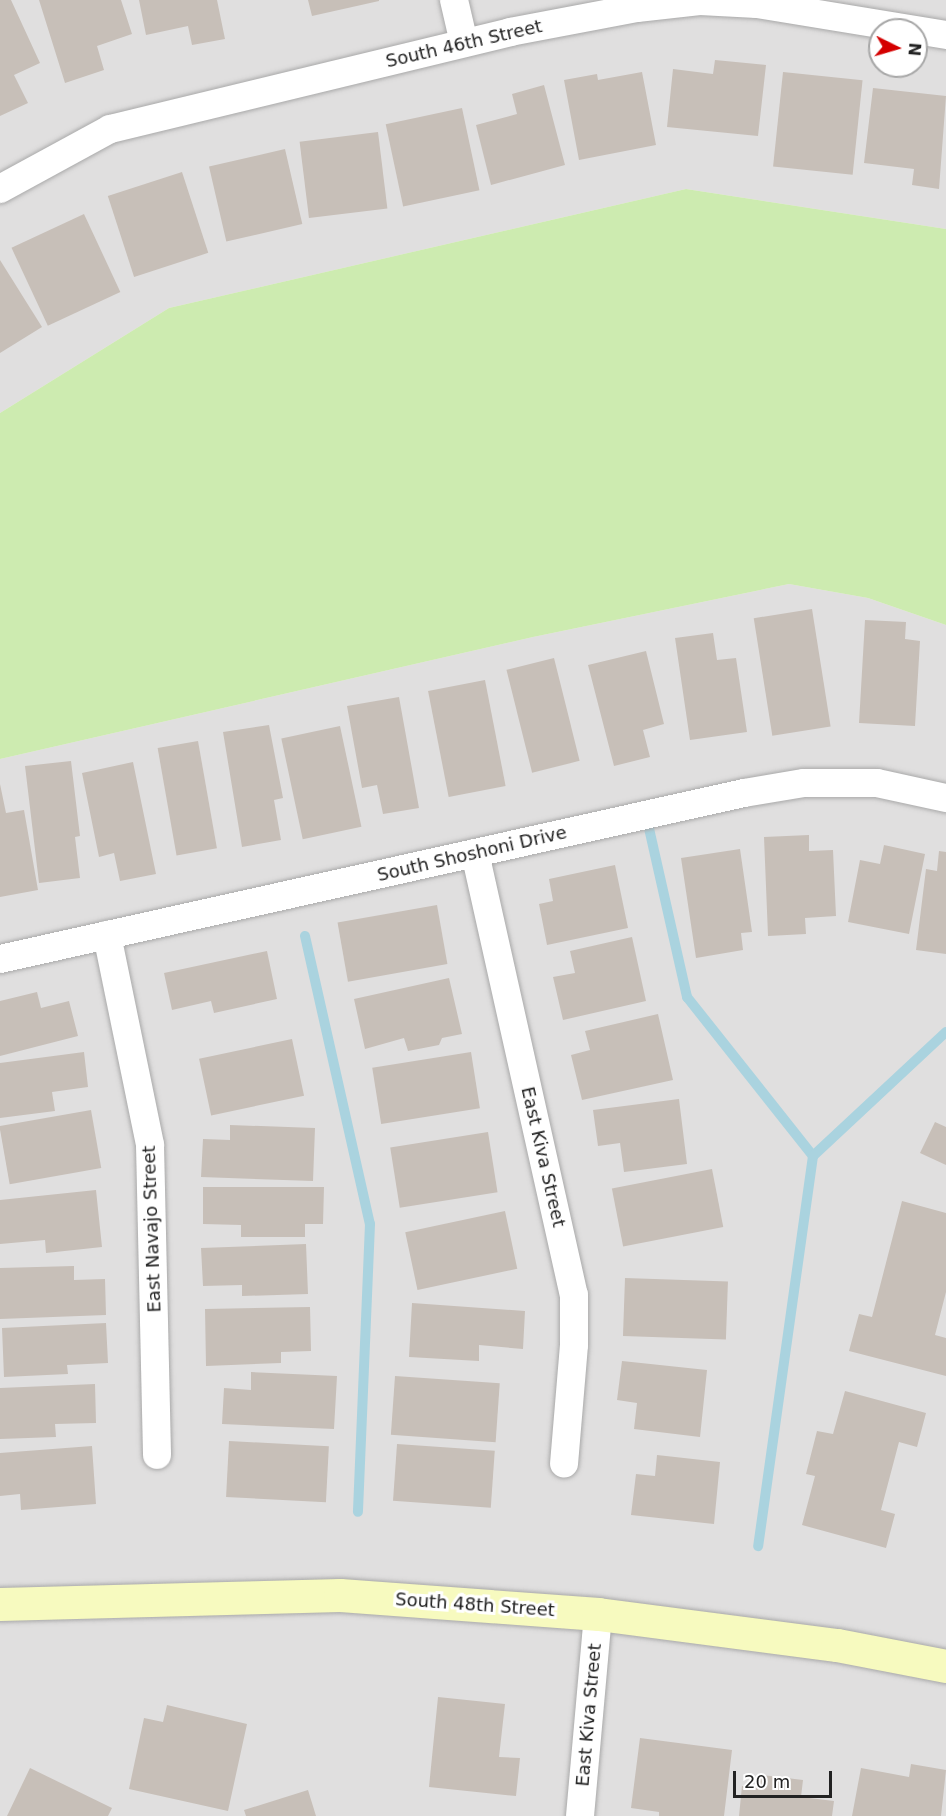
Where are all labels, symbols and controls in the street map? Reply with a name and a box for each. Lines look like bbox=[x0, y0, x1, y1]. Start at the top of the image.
street label: South 46th Street bbox=[384, 16, 544, 72]
north arrow bbox=[868, 18, 928, 78]
text: N bbox=[904, 42, 924, 57]
street label: South Shoshoni Drive bbox=[375, 822, 569, 886]
street label: East Kiva Street bbox=[516, 1085, 570, 1229]
street label: East Navajo Street bbox=[138, 1145, 166, 1313]
street label: South 48th Street bbox=[395, 1589, 555, 1621]
street label: East Kiva Street bbox=[572, 1643, 606, 1787]
scale bar bbox=[736, 1759, 835, 1797]
text: 20 m bbox=[744, 1771, 790, 1792]

